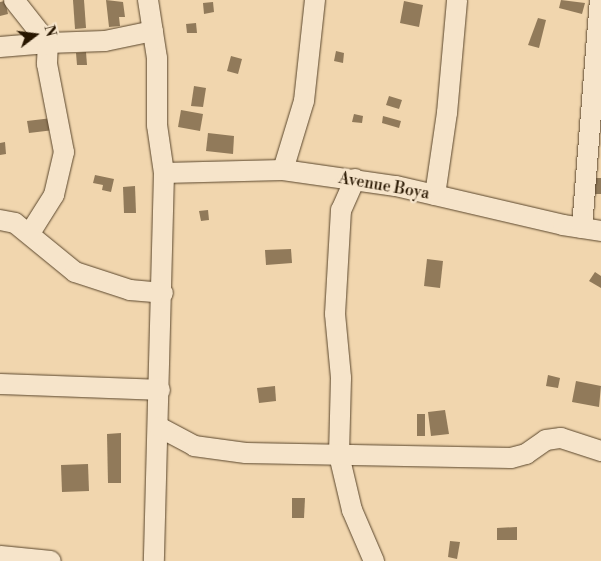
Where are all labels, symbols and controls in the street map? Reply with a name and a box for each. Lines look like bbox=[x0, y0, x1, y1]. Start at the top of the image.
north arrow bbox=[10, 10, 60, 60]
text: N bbox=[39, 23, 60, 39]
street label: Avenue Boya bbox=[337, 169, 431, 203]

